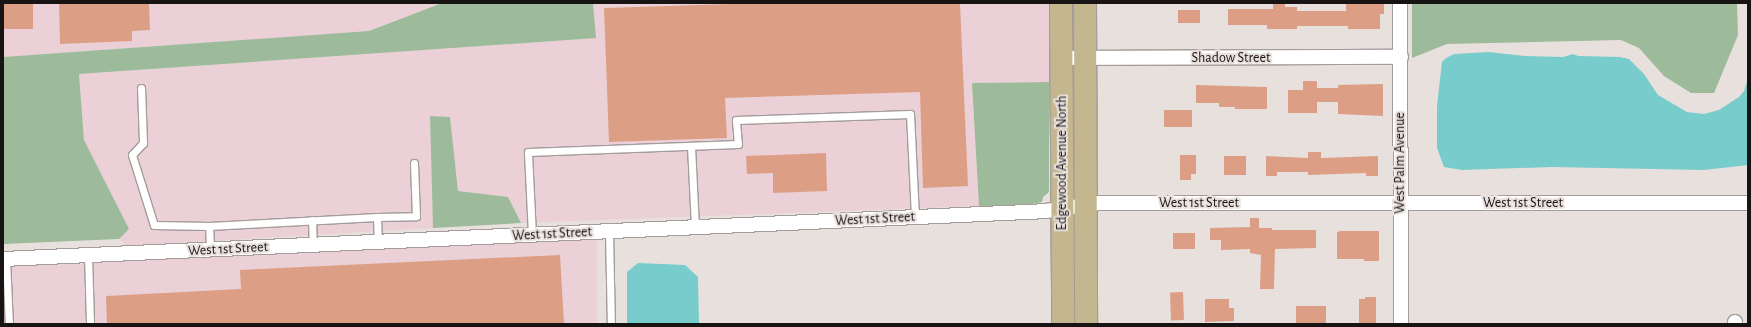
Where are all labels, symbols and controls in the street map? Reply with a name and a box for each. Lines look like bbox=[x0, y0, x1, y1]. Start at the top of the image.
street label: Shadow Street bbox=[1192, 50, 1270, 66]
street label: Edgewood Avenue North bbox=[1054, 96, 1070, 230]
street label: West Palm Avenue bbox=[1392, 112, 1408, 214]
street label: West 1st Street bbox=[1159, 195, 1239, 211]
street label: West 1st Street bbox=[1483, 195, 1563, 211]
street label: West 1st Street bbox=[835, 209, 915, 229]
street label: West 1st Street bbox=[512, 224, 592, 244]
street label: West 1st Street bbox=[188, 239, 268, 259]

